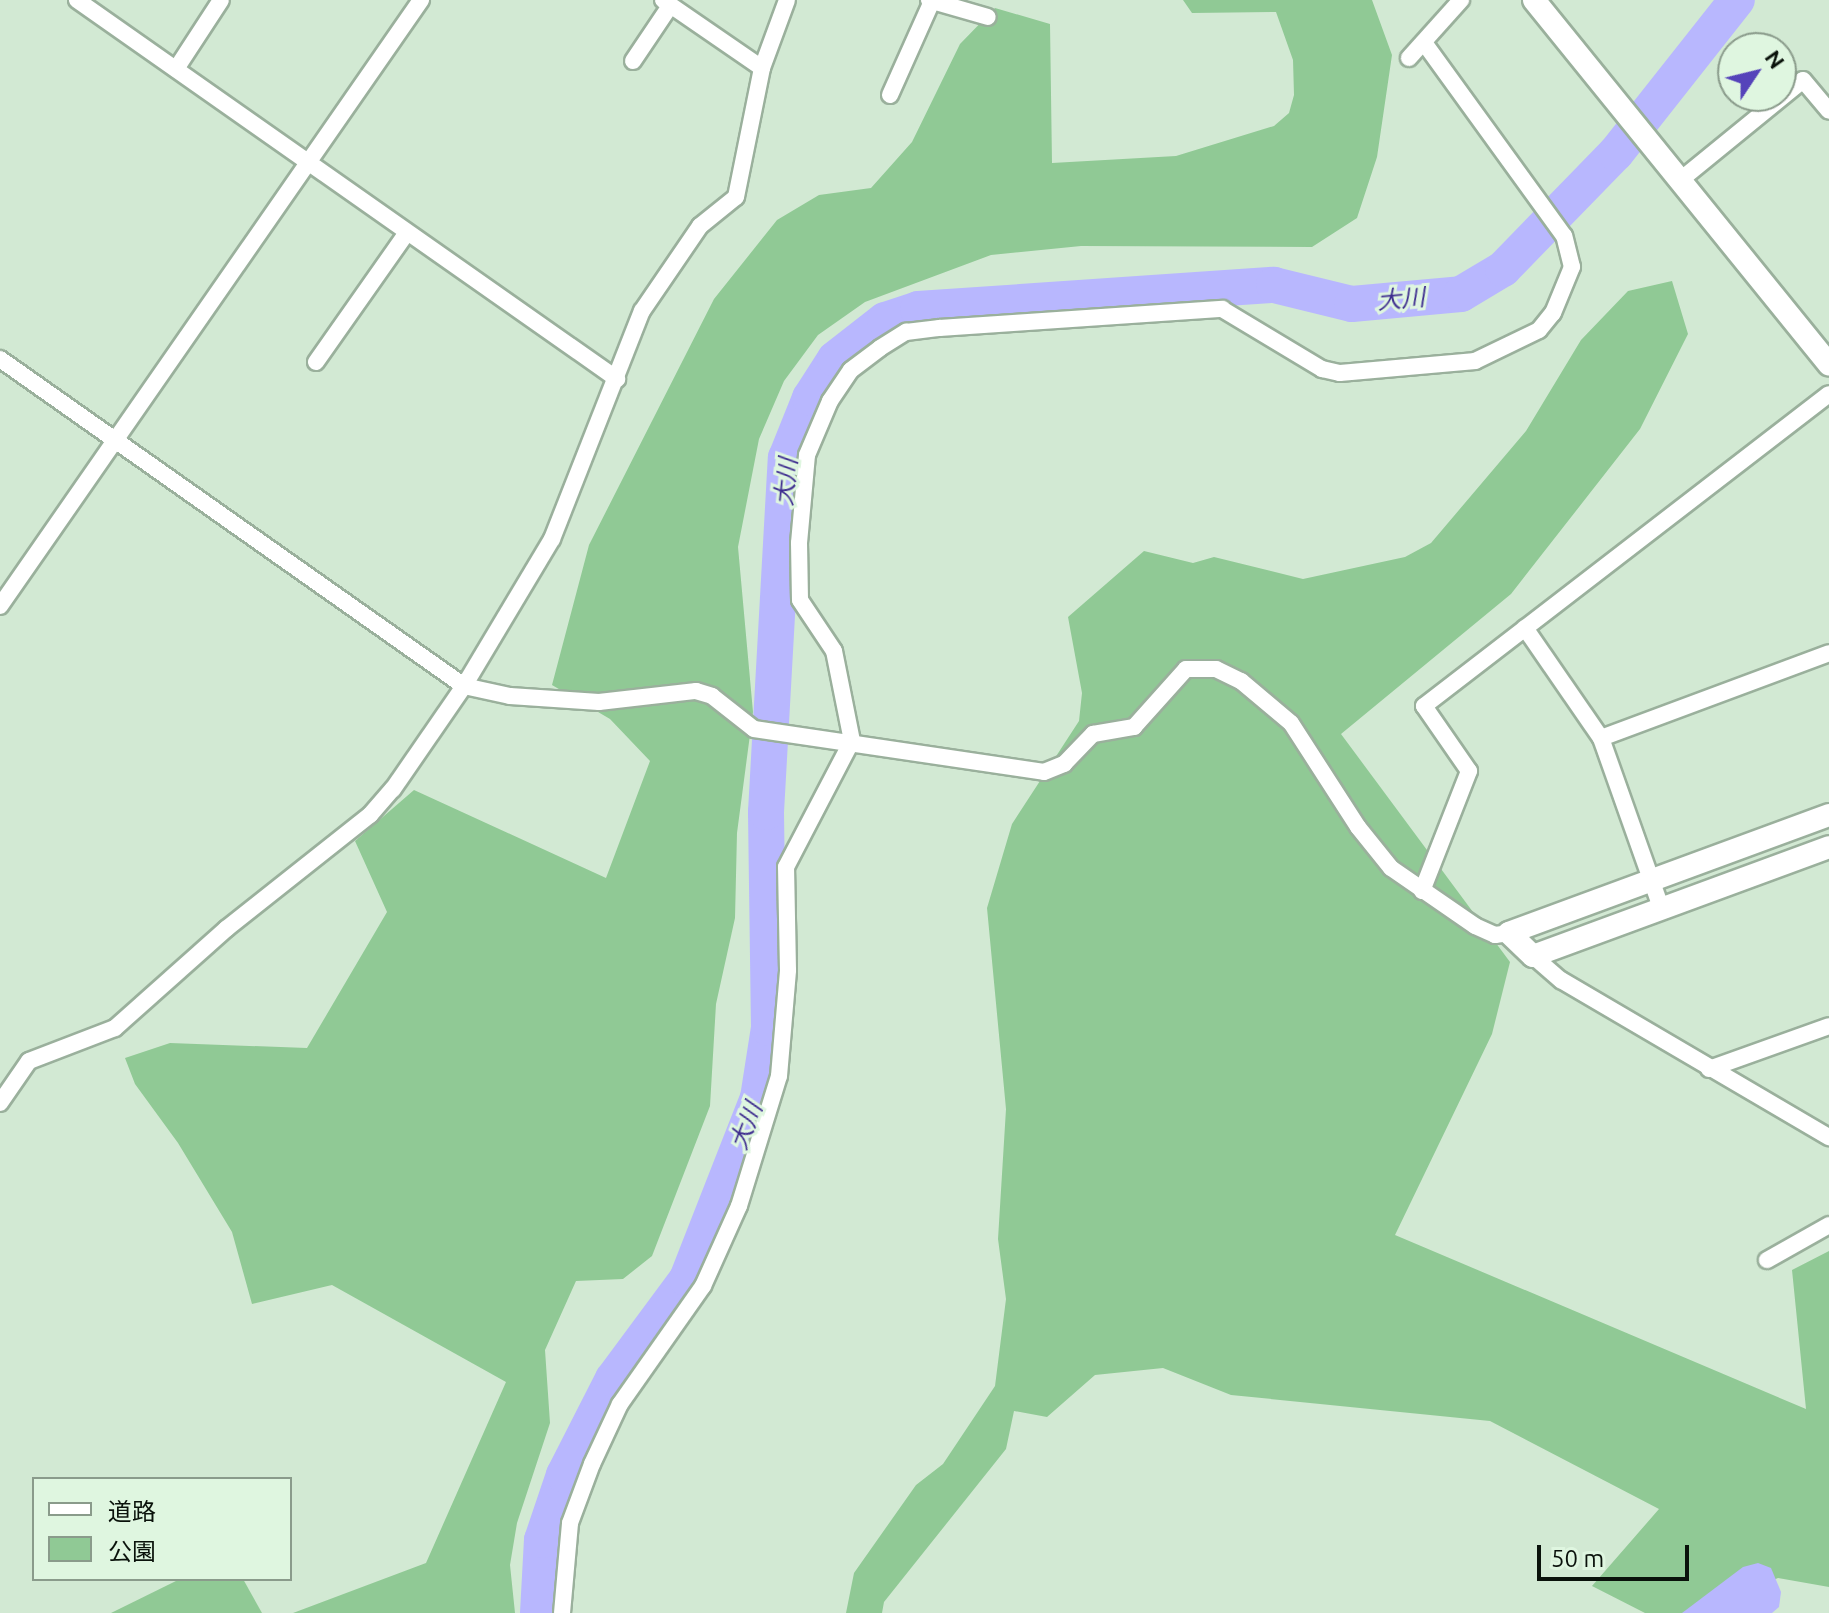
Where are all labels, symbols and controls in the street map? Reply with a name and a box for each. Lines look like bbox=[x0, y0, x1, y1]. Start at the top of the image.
north arrow bbox=[1717, 32, 1797, 112]
text: N bbox=[1760, 45, 1790, 73]
water label: 大川 bbox=[1376, 283, 1426, 315]
water label: 大川 bbox=[769, 457, 803, 507]
water label: 大川 bbox=[724, 1098, 768, 1154]
legend bbox=[32, 1477, 292, 1581]
text: 道路 bbox=[108, 1498, 156, 1525]
scale bar bbox=[1541, 1529, 1693, 1579]
text: 公園 bbox=[108, 1538, 156, 1565]
text: 50 m bbox=[1551, 1545, 1604, 1572]

